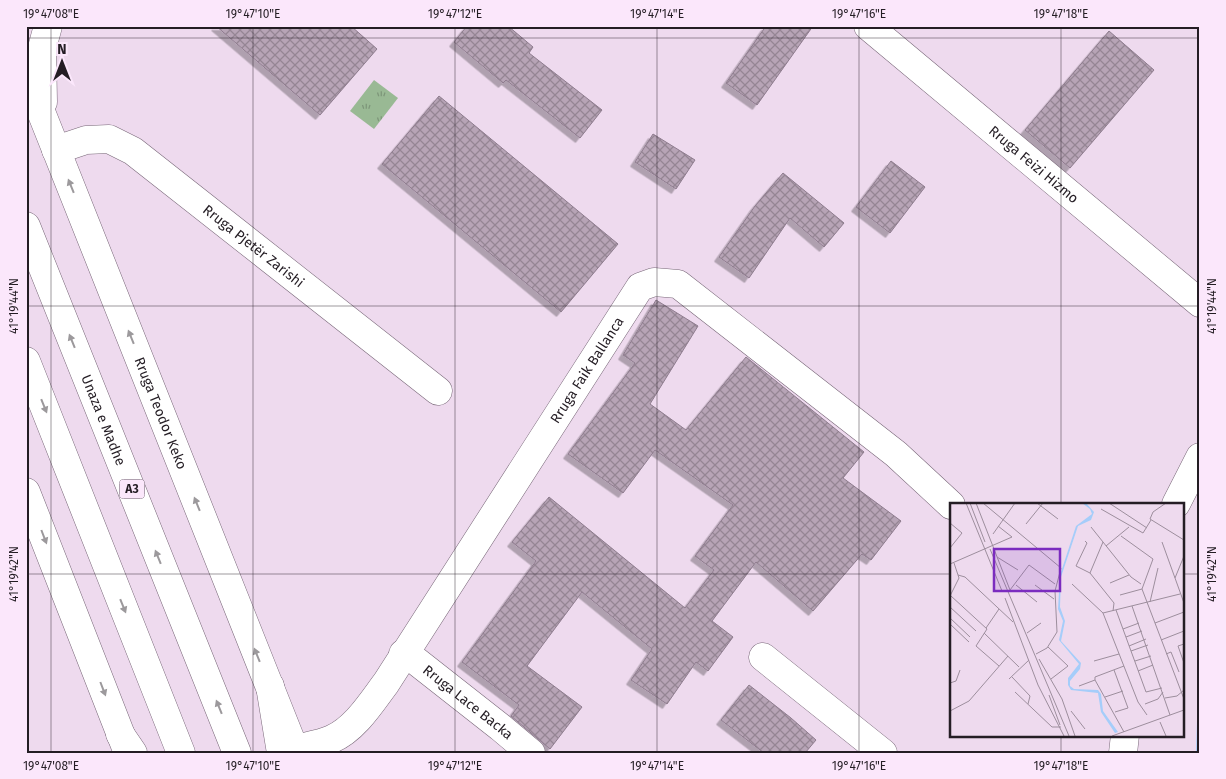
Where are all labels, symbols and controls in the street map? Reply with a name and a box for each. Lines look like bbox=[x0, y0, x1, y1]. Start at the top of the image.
text: 19°47'08"E bbox=[23, 7, 79, 21]
text: 19°47'10"E bbox=[226, 7, 280, 21]
text: 19°47'12"E bbox=[428, 7, 482, 21]
text: 19°47'14"E bbox=[630, 7, 684, 21]
text: 19°47'16"E bbox=[832, 7, 886, 21]
text: 19°47'18"E bbox=[1034, 7, 1088, 21]
north arrow bbox=[38, 38, 88, 88]
text: N bbox=[57, 41, 67, 58]
street label: Rruga Feizi Hizmo bbox=[985, 122, 1082, 207]
one-way arrow bbox=[66, 179, 74, 193]
street label: Rruga Pjetër Zarishi bbox=[199, 201, 307, 291]
text: 41°19'44"N bbox=[7, 278, 21, 334]
text: 41°19'44"N bbox=[1205, 278, 1219, 334]
street label: Rruga Faik Ballanca bbox=[547, 314, 628, 427]
one-way arrow bbox=[126, 330, 134, 344]
one-way arrow bbox=[68, 333, 76, 348]
street label: Rruga Teodor Keko bbox=[130, 355, 190, 472]
street label: Unaza e Madhe bbox=[77, 372, 129, 468]
one-way arrow bbox=[40, 399, 48, 414]
road number: A3 bbox=[120, 479, 144, 498]
one-way arrow bbox=[193, 497, 200, 512]
inset map bbox=[950, 503, 1184, 736]
one-way arrow bbox=[40, 530, 48, 545]
text: 41°19'42"N bbox=[7, 546, 21, 602]
text: 41°19'42"N bbox=[1205, 546, 1219, 602]
one-way arrow bbox=[154, 549, 162, 564]
one-way arrow bbox=[120, 599, 128, 613]
one-way arrow bbox=[253, 648, 261, 662]
street label: Rruga Lace Backa bbox=[419, 662, 516, 743]
one-way arrow bbox=[99, 682, 107, 696]
one-way arrow bbox=[214, 700, 222, 715]
text: 19°47'08"E bbox=[23, 759, 79, 773]
text: 19°47'10"E bbox=[226, 759, 280, 773]
text: 19°47'12"E bbox=[428, 759, 482, 773]
text: 19°47'14"E bbox=[630, 759, 684, 773]
text: 19°47'16"E bbox=[832, 759, 886, 773]
text: 19°47'18"E bbox=[1034, 759, 1088, 773]

